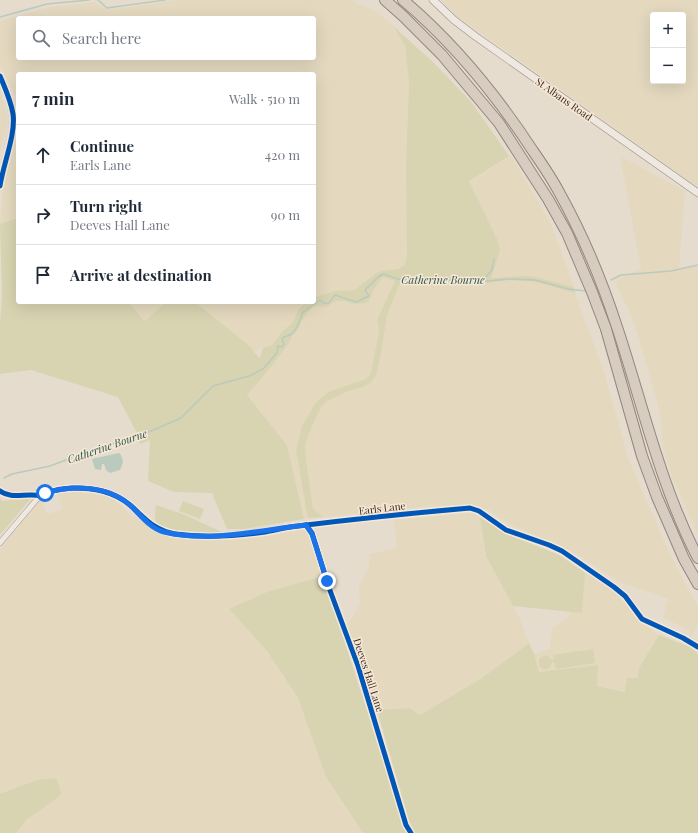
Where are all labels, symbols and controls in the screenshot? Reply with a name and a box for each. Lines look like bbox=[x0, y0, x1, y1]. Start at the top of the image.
map controls bbox=[650, 12, 686, 84]
button: + bbox=[650, 12, 686, 48]
search box bbox=[16, 16, 316, 60]
icon: search bbox=[30, 27, 52, 49]
text: Search here bbox=[62, 28, 141, 48]
button: − bbox=[650, 48, 686, 84]
street label: St Albans Road bbox=[533, 74, 595, 124]
text: 7 min bbox=[32, 87, 75, 109]
text: Walk · 510 m bbox=[229, 90, 300, 107]
text: Continue bbox=[70, 136, 134, 156]
icon: ahead bbox=[32, 144, 54, 166]
text: 420 m bbox=[265, 146, 300, 163]
text: Earls Lane bbox=[70, 156, 131, 173]
text: Turn right bbox=[70, 196, 143, 216]
icon: right bbox=[32, 204, 54, 226]
text: 90 m bbox=[271, 206, 300, 223]
text: Deeves Hall Lane bbox=[70, 216, 170, 233]
icon: arrive bbox=[32, 264, 54, 286]
text: Arrive at destination bbox=[70, 265, 212, 285]
water label: Catherine Bourne bbox=[401, 272, 485, 287]
water label: Catherine Bourne bbox=[65, 425, 149, 467]
route start bbox=[36, 484, 54, 502]
street label: Earls Lane bbox=[358, 498, 406, 518]
route end bbox=[318, 572, 336, 590]
street label: Deeves Hall Lane bbox=[350, 636, 388, 714]

